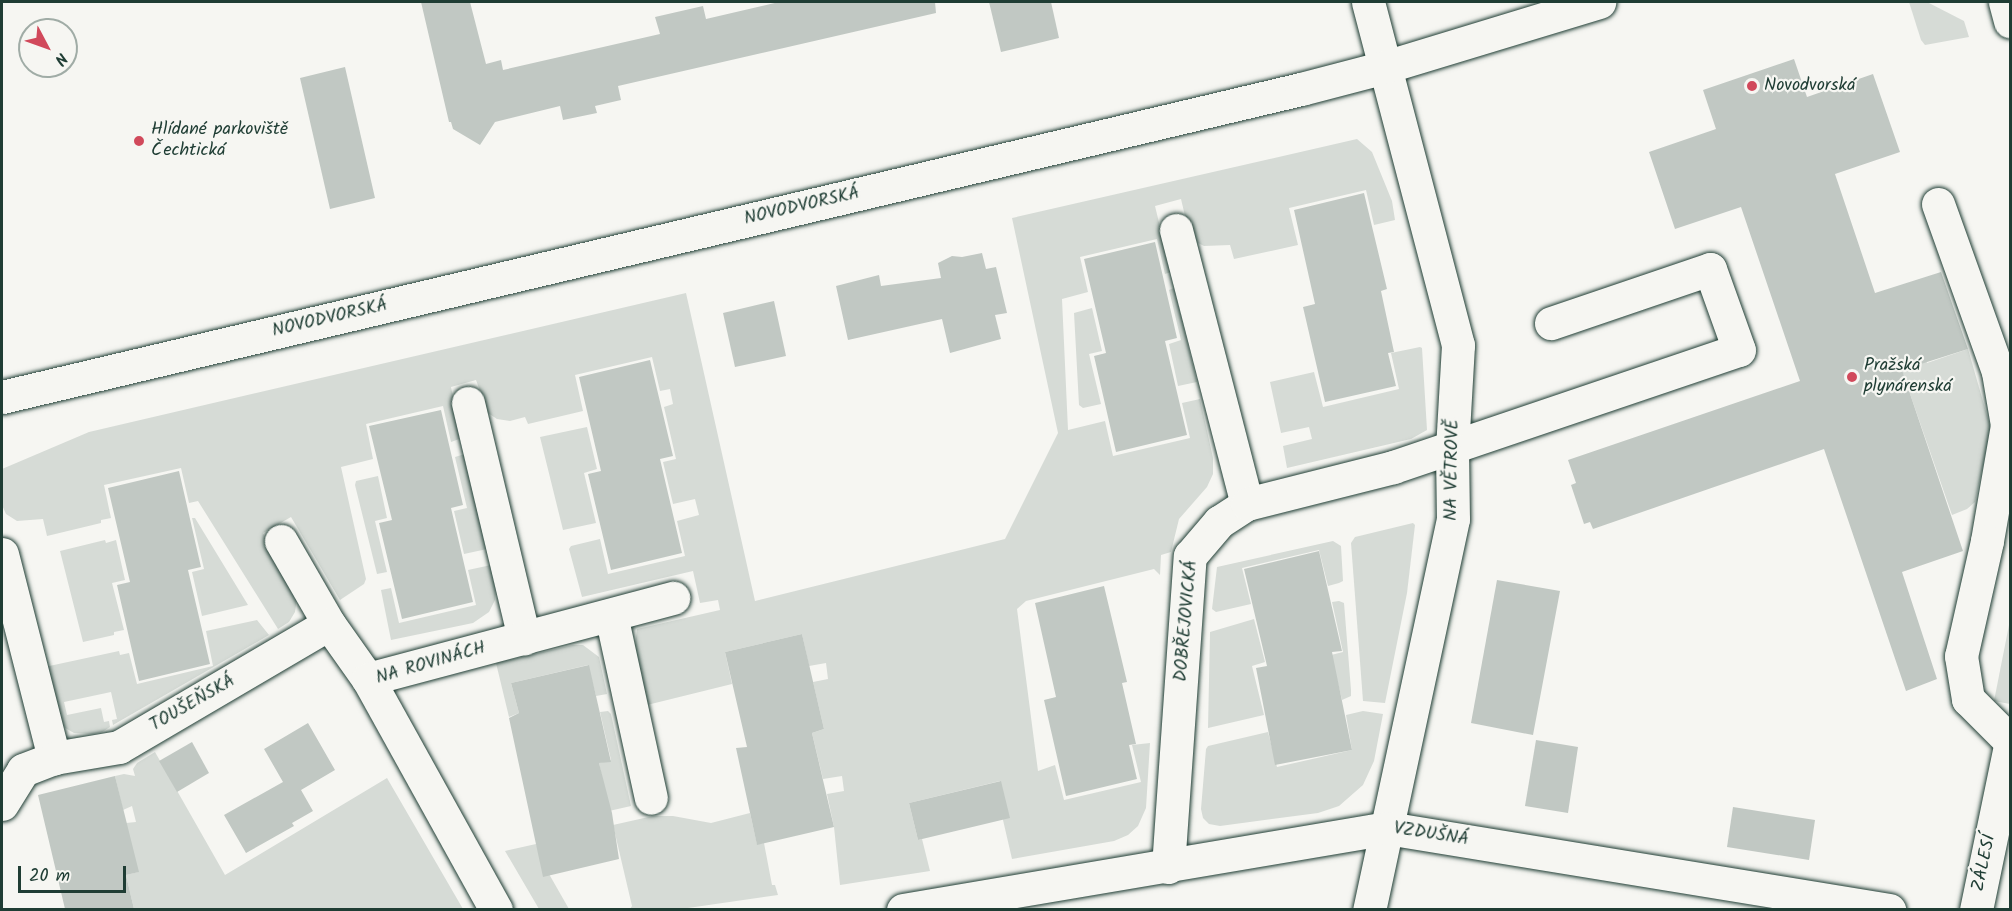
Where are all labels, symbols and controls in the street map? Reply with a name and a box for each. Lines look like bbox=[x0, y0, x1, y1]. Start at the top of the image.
north arrow bbox=[18, 18, 78, 78]
text: N bbox=[48, 47, 73, 71]
place label: Novodvorská bbox=[1764, 75, 1855, 97]
marker: Novodvorská bbox=[1745, 79, 1759, 93]
place label: Hlídané parkoviště Čechtická bbox=[151, 120, 288, 162]
marker: Hlídané parkoviště Čechtická bbox=[132, 134, 146, 148]
street label: NOVODVORSKÁ bbox=[742, 183, 862, 231]
street label: NOVODVORSKÁ bbox=[270, 295, 390, 343]
place label: Pražská plynárenská bbox=[1864, 356, 1952, 398]
marker: Pražská plynárenská bbox=[1845, 370, 1859, 384]
street label: NA VĚTROVĚ bbox=[1441, 419, 1465, 521]
street label: DOBŘEJOVICKÁ bbox=[1171, 559, 1203, 683]
street label: NA ROVINÁCH bbox=[374, 638, 488, 690]
street label: TOUŠEŇSKÁ bbox=[147, 671, 239, 737]
street label: VZDUŠNÁ bbox=[1392, 818, 1470, 852]
street label: ZÁLESÍ bbox=[1968, 833, 2002, 893]
scale bar bbox=[21, 854, 129, 892]
text: 20 m bbox=[29, 862, 70, 891]

